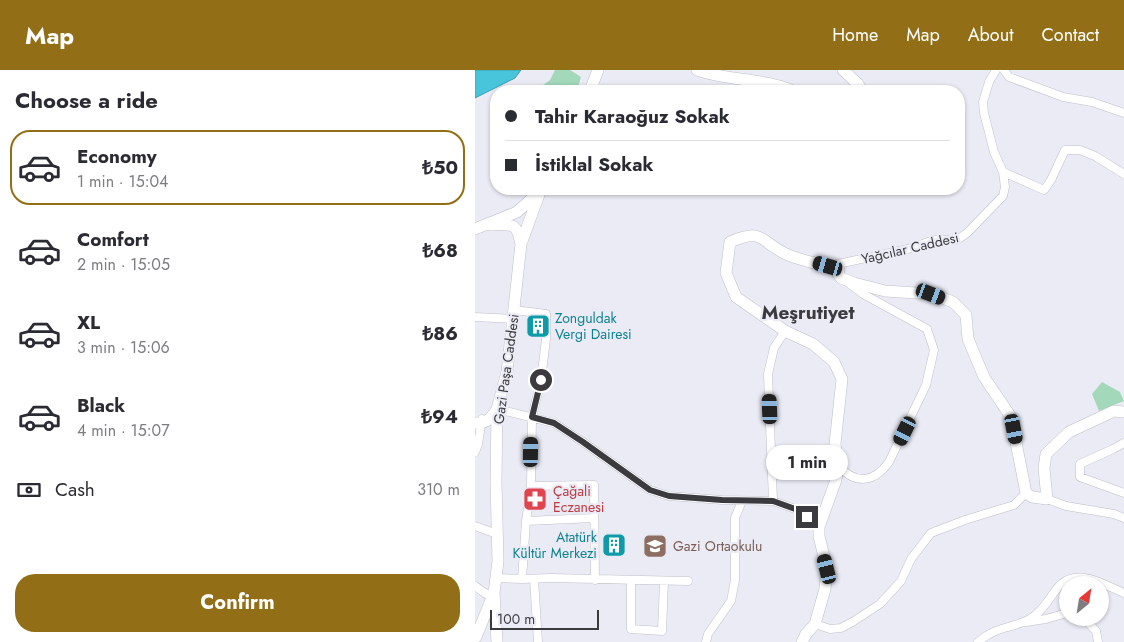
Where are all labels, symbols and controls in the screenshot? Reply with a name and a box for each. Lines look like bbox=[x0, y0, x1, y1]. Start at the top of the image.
text: Map bbox=[25, 18, 74, 53]
text: Home bbox=[832, 22, 878, 48]
text: Map bbox=[906, 22, 940, 48]
text: About bbox=[968, 22, 1013, 48]
text: Contact bbox=[1041, 22, 1099, 48]
text: Choose a ride bbox=[15, 84, 158, 116]
text: Tahir Karaoğuz Sokak bbox=[535, 103, 730, 130]
text: Economy bbox=[77, 143, 157, 170]
icon: car bbox=[17, 145, 62, 190]
text: İstiklal Sokak bbox=[535, 151, 653, 178]
text: ₺50 bbox=[422, 154, 458, 181]
text: 1 min · 15:04 bbox=[77, 170, 168, 193]
text: Comfort bbox=[77, 226, 149, 253]
street label: Yağcılar Caddesi bbox=[859, 227, 961, 269]
icon: car bbox=[17, 228, 62, 273]
text: ₺68 bbox=[423, 237, 458, 264]
text: 2 min · 15:05 bbox=[77, 253, 170, 276]
car bbox=[811, 255, 844, 277]
car bbox=[914, 282, 947, 306]
district label: Meşrutiyet bbox=[761, 299, 855, 326]
place label: Zonguldak Vergi Dairesi bbox=[555, 308, 632, 344]
text: XL bbox=[77, 309, 100, 336]
icon: car bbox=[17, 311, 62, 356]
street label: Gazi Paşa Caddesi bbox=[488, 313, 524, 425]
building icon: Zonguldak Vergi Dairesi bbox=[525, 313, 551, 339]
text: ₺86 bbox=[423, 320, 458, 347]
text: 3 min · 15:06 bbox=[77, 336, 170, 359]
route start bbox=[530, 369, 552, 391]
text: Black bbox=[77, 392, 125, 419]
icon: car bbox=[17, 394, 62, 439]
car bbox=[761, 394, 778, 424]
text: ₺94 bbox=[421, 403, 458, 430]
car bbox=[1003, 413, 1024, 445]
car bbox=[891, 414, 918, 448]
text: 4 min · 15:07 bbox=[77, 419, 170, 442]
car bbox=[523, 437, 538, 467]
callout: 1 min bbox=[766, 444, 848, 480]
text: 1 min bbox=[787, 451, 827, 474]
icon: cash bbox=[15, 476, 43, 504]
text: Cash bbox=[55, 476, 95, 503]
text: 310 m bbox=[417, 478, 460, 501]
place label: Çağali Eczanesi bbox=[553, 481, 604, 517]
pharmacy icon: Çağali Eczanesi bbox=[522, 486, 548, 512]
route end bbox=[796, 506, 818, 528]
place label: Atatürk Kültür Merkezi bbox=[512, 527, 598, 563]
building icon: Atatürk Kültür Merkezi bbox=[601, 532, 627, 558]
school or university icon: Gazi Ortaokulu bbox=[642, 533, 668, 559]
place label: Gazi Ortaokulu bbox=[673, 536, 762, 556]
car bbox=[816, 553, 837, 585]
button: Confirm bbox=[15, 574, 460, 632]
north arrow bbox=[1059, 576, 1109, 626]
map controls bbox=[1059, 576, 1109, 626]
scale bar bbox=[490, 607, 599, 630]
text: 100 m bbox=[497, 609, 535, 629]

